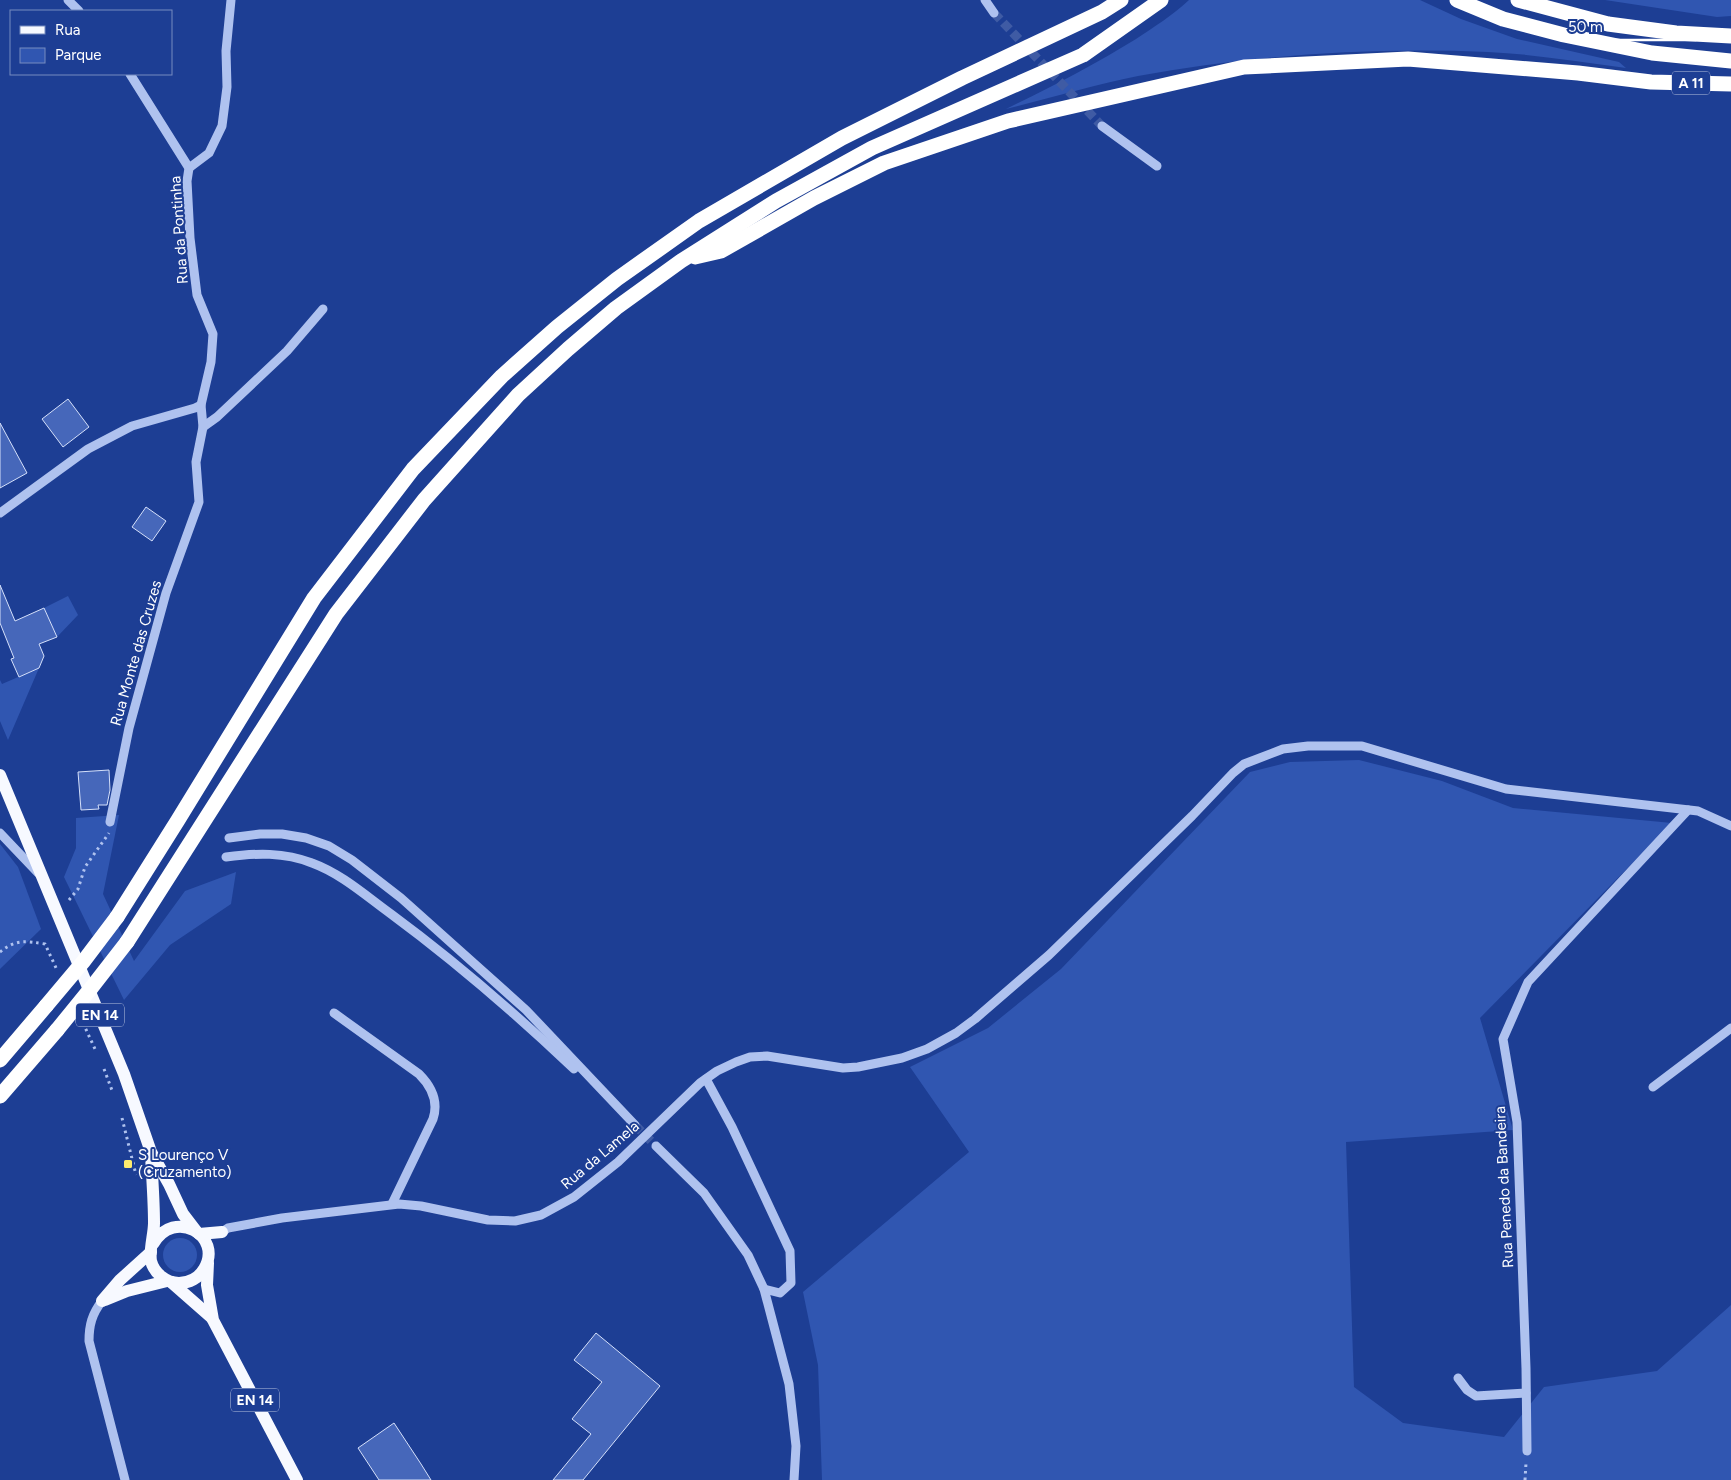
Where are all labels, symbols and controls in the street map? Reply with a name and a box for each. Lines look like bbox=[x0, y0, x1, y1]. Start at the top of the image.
legend bbox=[10, 10, 172, 75]
scale bar bbox=[1561, 10, 1695, 42]
text: 50 m bbox=[1568, 18, 1603, 36]
text: Rua bbox=[55, 21, 80, 39]
text: Parque bbox=[55, 46, 102, 64]
road number: A 11 bbox=[1672, 72, 1710, 95]
street label: Rua da Pontinha bbox=[166, 175, 192, 285]
street label: Rua Monte das Cruzes bbox=[107, 578, 165, 728]
road number: EN 14 bbox=[76, 1004, 124, 1026]
street label: Rua Penedo da Bandeira bbox=[1491, 1106, 1517, 1268]
street label: Rua da Lamela bbox=[557, 1117, 643, 1193]
place label: S Lourenço V (Cruzamento) bbox=[138, 1146, 231, 1181]
marker: S Lourenço V (Cruzamento) bbox=[122, 1158, 134, 1170]
road number: EN 14 bbox=[231, 1388, 279, 1412]

